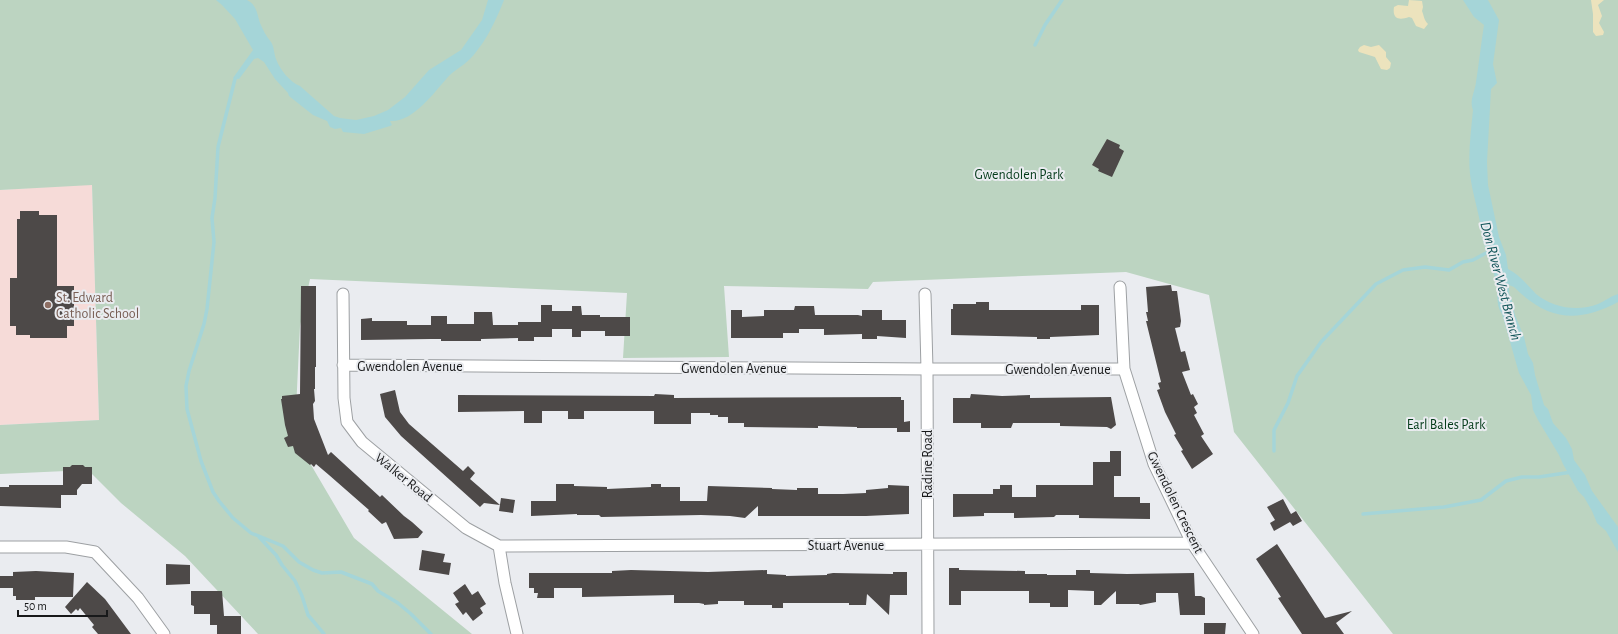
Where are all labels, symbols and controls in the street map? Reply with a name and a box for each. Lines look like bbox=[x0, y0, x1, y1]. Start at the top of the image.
park label: Gwendolen Park bbox=[975, 168, 1064, 182]
water label: Don River West Branch bbox=[1477, 220, 1524, 342]
place label: St. Edward Catholic School bbox=[56, 291, 139, 321]
marker: St. Edward Catholic School bbox=[43, 300, 53, 310]
street label: Gwendolen Avenue bbox=[357, 360, 463, 374]
street label: Gwendolen Avenue bbox=[681, 362, 787, 376]
street label: Gwendolen Avenue bbox=[1005, 363, 1111, 377]
park label: Earl Bales Park bbox=[1407, 418, 1486, 432]
street label: Radine Road bbox=[921, 430, 935, 498]
street label: Gwendolen Crescent bbox=[1144, 449, 1206, 556]
street label: Walker Road bbox=[372, 451, 435, 505]
street label: Stuart Avenue bbox=[808, 539, 884, 553]
scale bar bbox=[18, 592, 107, 618]
text: 50 m bbox=[24, 600, 47, 612]

